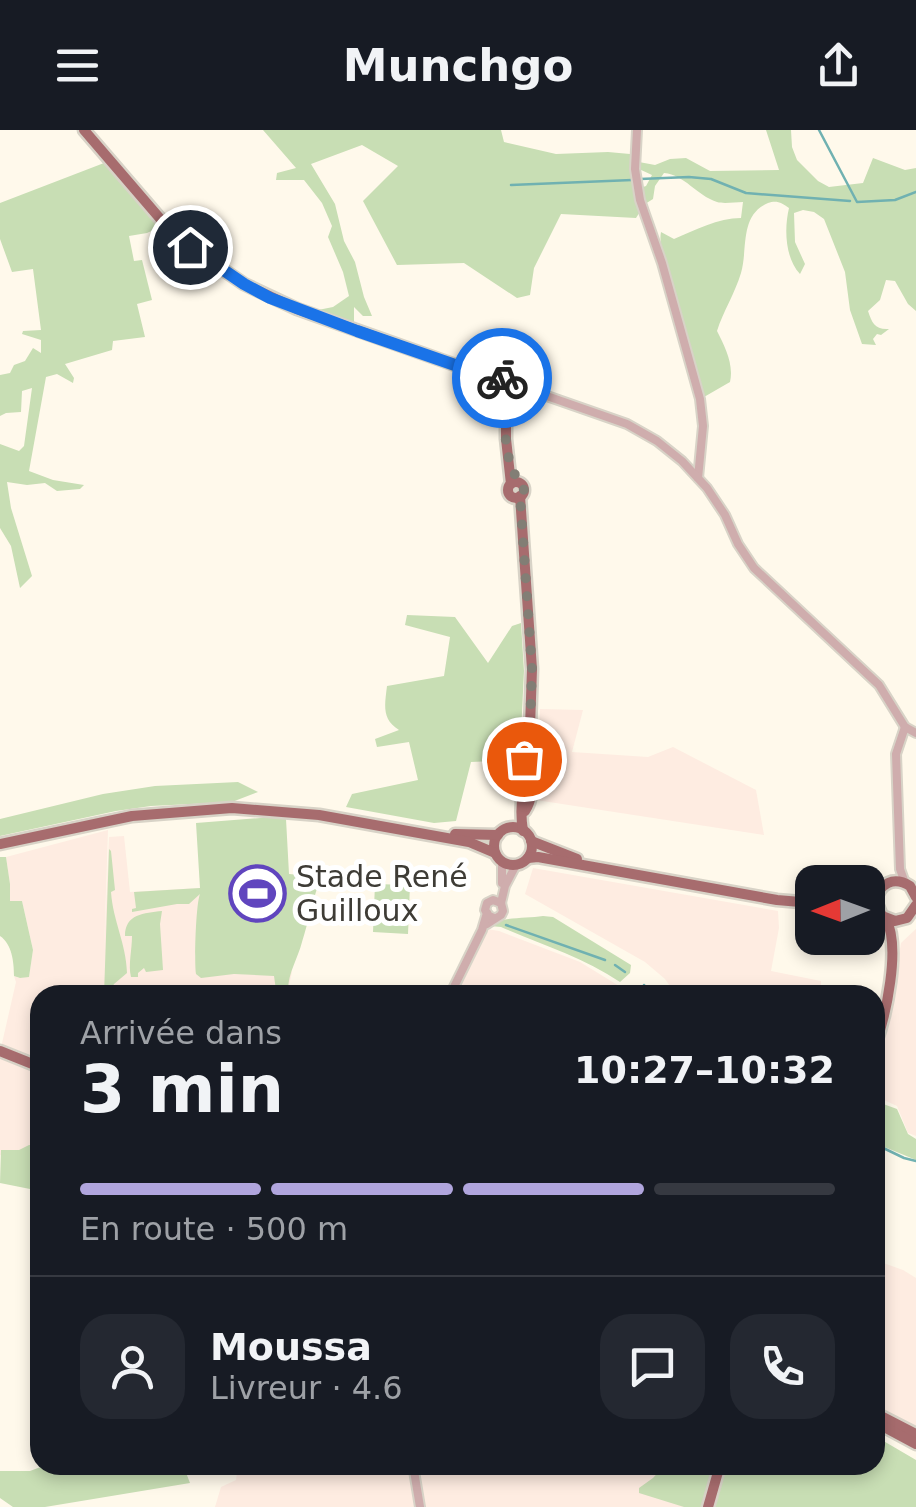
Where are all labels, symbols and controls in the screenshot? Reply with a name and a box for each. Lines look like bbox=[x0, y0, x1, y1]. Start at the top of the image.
icon: menu bbox=[50, 38, 105, 93]
icon: share bbox=[811, 38, 866, 93]
text: Munchgo bbox=[343, 39, 573, 92]
pin bbox=[148, 205, 233, 290]
icon: home bbox=[163, 220, 218, 275]
courier bbox=[452, 328, 552, 428]
icon: bike bbox=[475, 351, 530, 406]
pin bbox=[482, 717, 567, 802]
icon: bag bbox=[497, 732, 552, 787]
place label: Stade René Guilloux bbox=[296, 859, 468, 928]
sports icon: Stade René Guilloux bbox=[227, 863, 287, 923]
north arrow bbox=[795, 865, 885, 955]
map controls bbox=[795, 865, 885, 955]
text: Arrivée dans bbox=[80, 1014, 282, 1052]
text: 10:27–10:32 bbox=[574, 1048, 835, 1092]
text: 3 min bbox=[80, 1052, 284, 1127]
text: En route · 500 m bbox=[80, 1210, 348, 1248]
button: person bbox=[80, 1314, 185, 1419]
button: chat bbox=[600, 1314, 705, 1419]
button: phone bbox=[730, 1314, 835, 1419]
text: Moussa bbox=[210, 1325, 372, 1369]
text: Livreur · 4.6 bbox=[210, 1369, 403, 1407]

